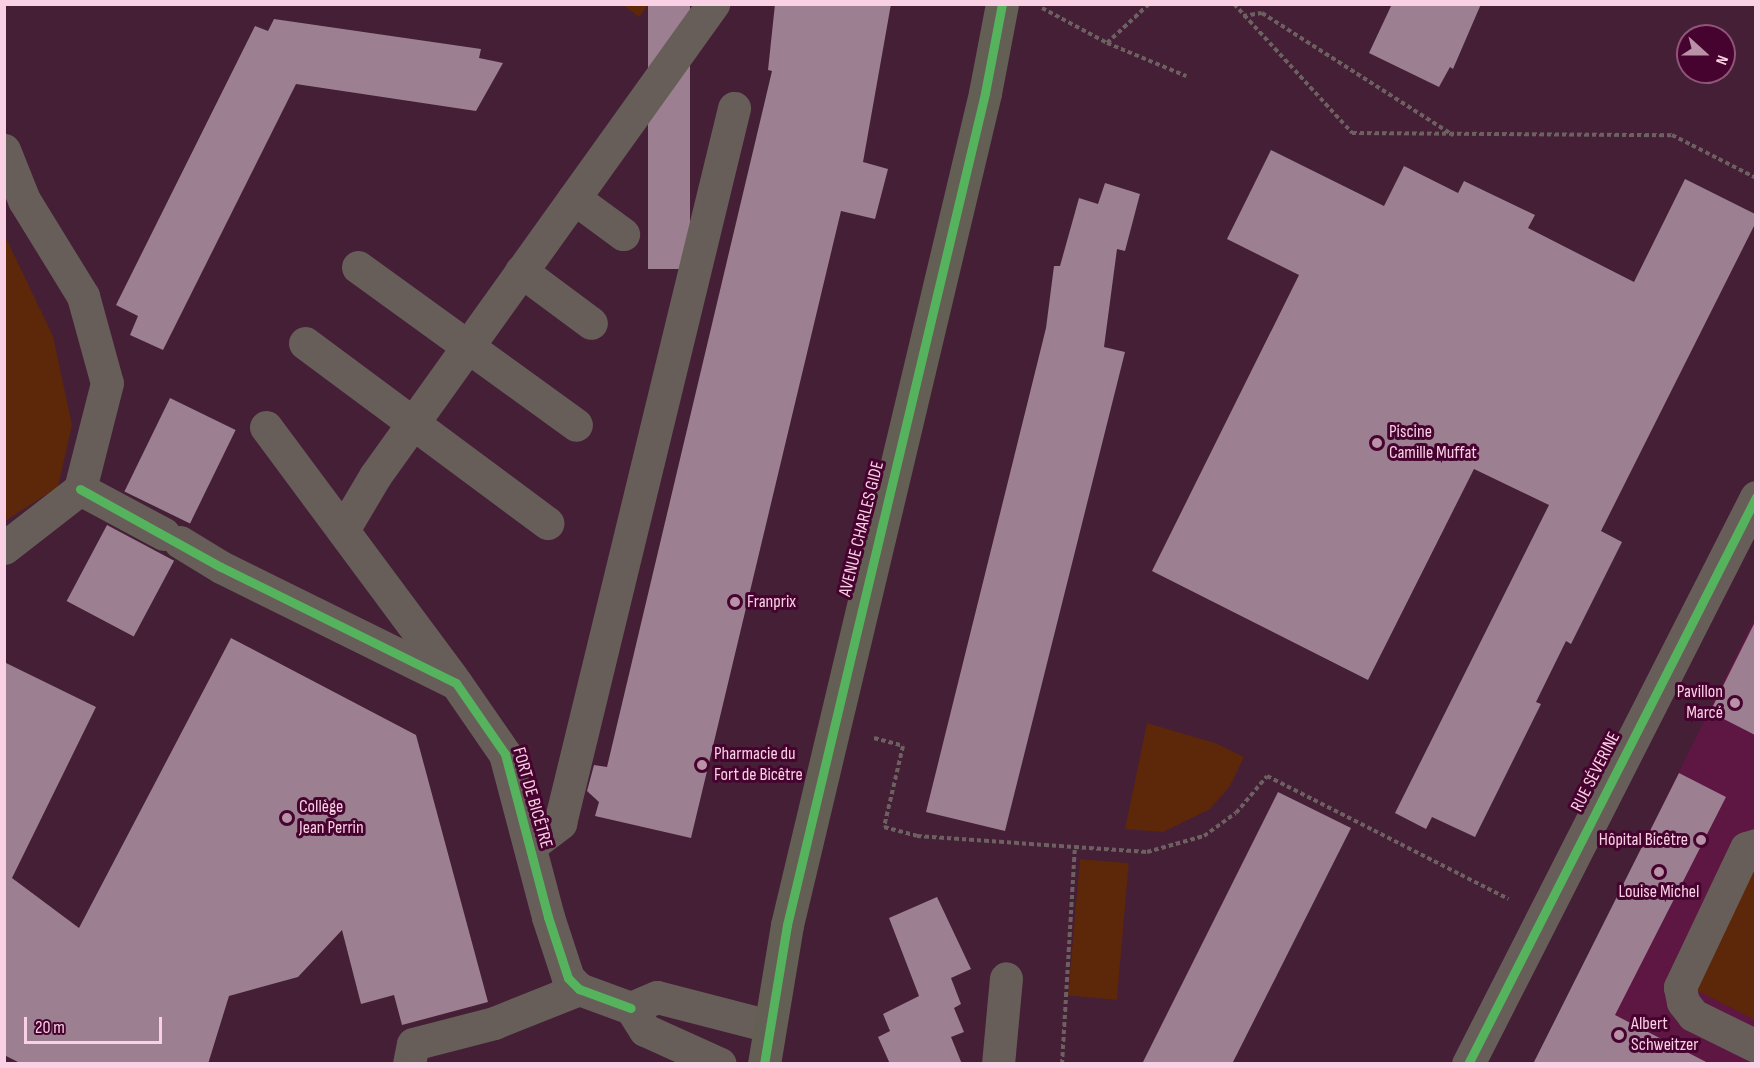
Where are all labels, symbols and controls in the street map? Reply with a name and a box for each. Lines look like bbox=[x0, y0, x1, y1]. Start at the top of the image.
north arrow bbox=[1676, 24, 1736, 84]
text: N bbox=[1711, 53, 1732, 67]
place label: Piscine Camille Muffat bbox=[1389, 422, 1477, 464]
marker: Piscine Camille Muffat bbox=[1370, 436, 1384, 450]
street label: AVENUE CHARLES GIDE bbox=[835, 459, 889, 599]
place label: Franprix bbox=[747, 591, 796, 613]
marker: Franprix bbox=[728, 595, 742, 609]
place label: Pavillon Marcé bbox=[1677, 682, 1723, 724]
marker: Pavillon Marcé bbox=[1728, 696, 1742, 710]
street label: RUE SÉVERINE bbox=[1567, 729, 1625, 815]
place label: Pharmacie du Fort de Bicêtre bbox=[714, 744, 803, 786]
street label: FORT DE BICÊTRE bbox=[507, 745, 557, 851]
marker: Pharmacie du Fort de Bicêtre bbox=[695, 758, 709, 772]
place label: Collège Jean Perrin bbox=[299, 797, 364, 840]
marker: Collège Jean Perrin bbox=[280, 811, 294, 825]
place label: Hôpital Bicêtre bbox=[1599, 829, 1688, 851]
marker: Hôpital Bicêtre bbox=[1692, 831, 1710, 849]
marker: Louise Michel bbox=[1652, 865, 1666, 879]
place label: Louise Michel bbox=[1619, 881, 1699, 903]
scale bar bbox=[27, 1005, 165, 1043]
place label: Albert Schweitzer bbox=[1631, 1014, 1698, 1056]
text: 20 m bbox=[35, 1017, 65, 1038]
marker: Albert Schweitzer bbox=[1612, 1028, 1626, 1042]

